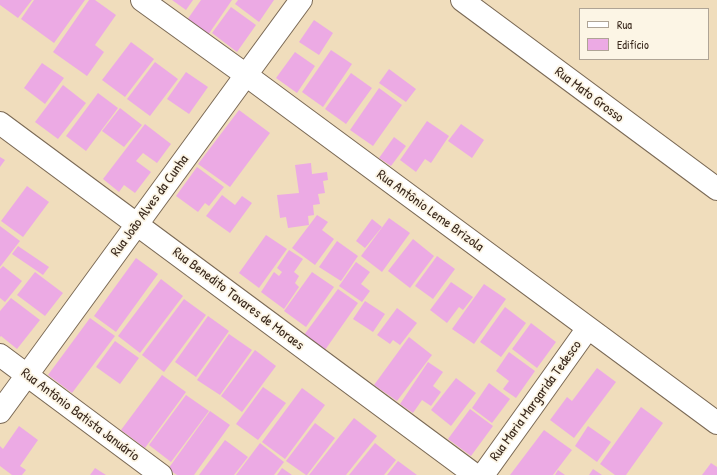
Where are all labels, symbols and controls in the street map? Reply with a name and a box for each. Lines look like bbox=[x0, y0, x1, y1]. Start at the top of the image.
legend bbox=[579, 8, 709, 60]
text: Rua bbox=[617, 16, 632, 33]
text: Edifício bbox=[617, 36, 649, 53]
street label: Rua Mato Grosso bbox=[551, 64, 627, 126]
street label: Rua João Alves da Cunha bbox=[108, 152, 192, 260]
street label: Rua Antônio Leme Brizola bbox=[373, 167, 487, 255]
street label: Rua Benedito Tavares de Moraes bbox=[169, 244, 307, 354]
street label: Rua Maria Margarida Tedesco bbox=[487, 337, 585, 465]
street label: Rua Antônio Batista Januário bbox=[17, 365, 143, 465]

